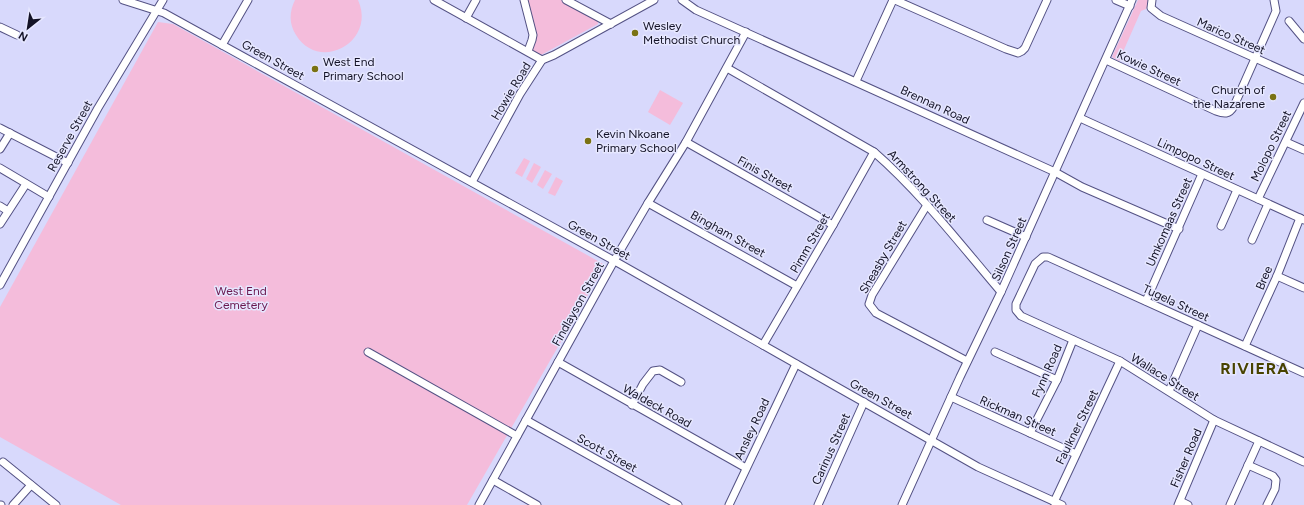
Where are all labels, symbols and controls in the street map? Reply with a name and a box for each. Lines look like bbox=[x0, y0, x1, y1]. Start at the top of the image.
north arrow bbox=[8, 8, 48, 48]
street label: Marico Street bbox=[1195, 15, 1268, 57]
place label: Wesley Methodist Church bbox=[643, 19, 740, 47]
text: N bbox=[16, 28, 30, 44]
marker: Wesley Methodist Church bbox=[630, 28, 640, 38]
street label: Green Street bbox=[239, 37, 307, 83]
street label: Kowie Street bbox=[1115, 47, 1184, 89]
place label: West End Primary School bbox=[323, 55, 404, 83]
street label: Howie Road bbox=[488, 59, 534, 123]
marker: West End Primary School bbox=[310, 64, 320, 74]
street label: Brennan Road bbox=[898, 83, 972, 127]
place label: Church of the Nazarene bbox=[1193, 83, 1266, 111]
marker: Church of the Nazarene bbox=[1268, 92, 1278, 102]
street label: Reserve Street bbox=[45, 97, 96, 174]
street label: Molopo Street bbox=[1248, 108, 1294, 184]
place label: Kevin Nkoane Primary School bbox=[596, 127, 677, 155]
street label: Limpopo Street bbox=[1155, 135, 1237, 183]
marker: Kevin Nkoane Primary School bbox=[583, 136, 593, 146]
street label: Armstrong Street bbox=[885, 147, 959, 225]
street label: Finis Street bbox=[735, 153, 795, 195]
street label: Umkomaas Street bbox=[1143, 175, 1195, 269]
street label: Bingham Street bbox=[688, 208, 768, 261]
street label: Pimm Street bbox=[787, 210, 833, 275]
street label: Silson Street bbox=[989, 214, 1030, 283]
street label: Green Street bbox=[565, 217, 633, 263]
street label: Sheasby Street bbox=[856, 218, 910, 296]
street label: Findlayson Street bbox=[549, 259, 607, 348]
street label: Bree bbox=[1253, 264, 1275, 292]
street label: Tugela Street bbox=[1141, 282, 1212, 325]
park label: West End Cemetery bbox=[214, 284, 268, 312]
street label: Fynn Road bbox=[1029, 342, 1065, 400]
street label: Wallace Street bbox=[1128, 350, 1202, 404]
district label: RIVIERA bbox=[1220, 359, 1290, 378]
street label: Green Street bbox=[847, 376, 915, 422]
street label: Waldeck Road bbox=[620, 381, 694, 431]
street label: Faulkner Street bbox=[1053, 387, 1101, 467]
street label: Rickman Street bbox=[978, 393, 1059, 439]
street label: Ansley Road bbox=[732, 396, 772, 462]
street label: Carinus Street bbox=[809, 410, 853, 487]
street label: Fisher Road bbox=[1167, 426, 1205, 490]
street label: Scott Street bbox=[575, 431, 640, 475]

